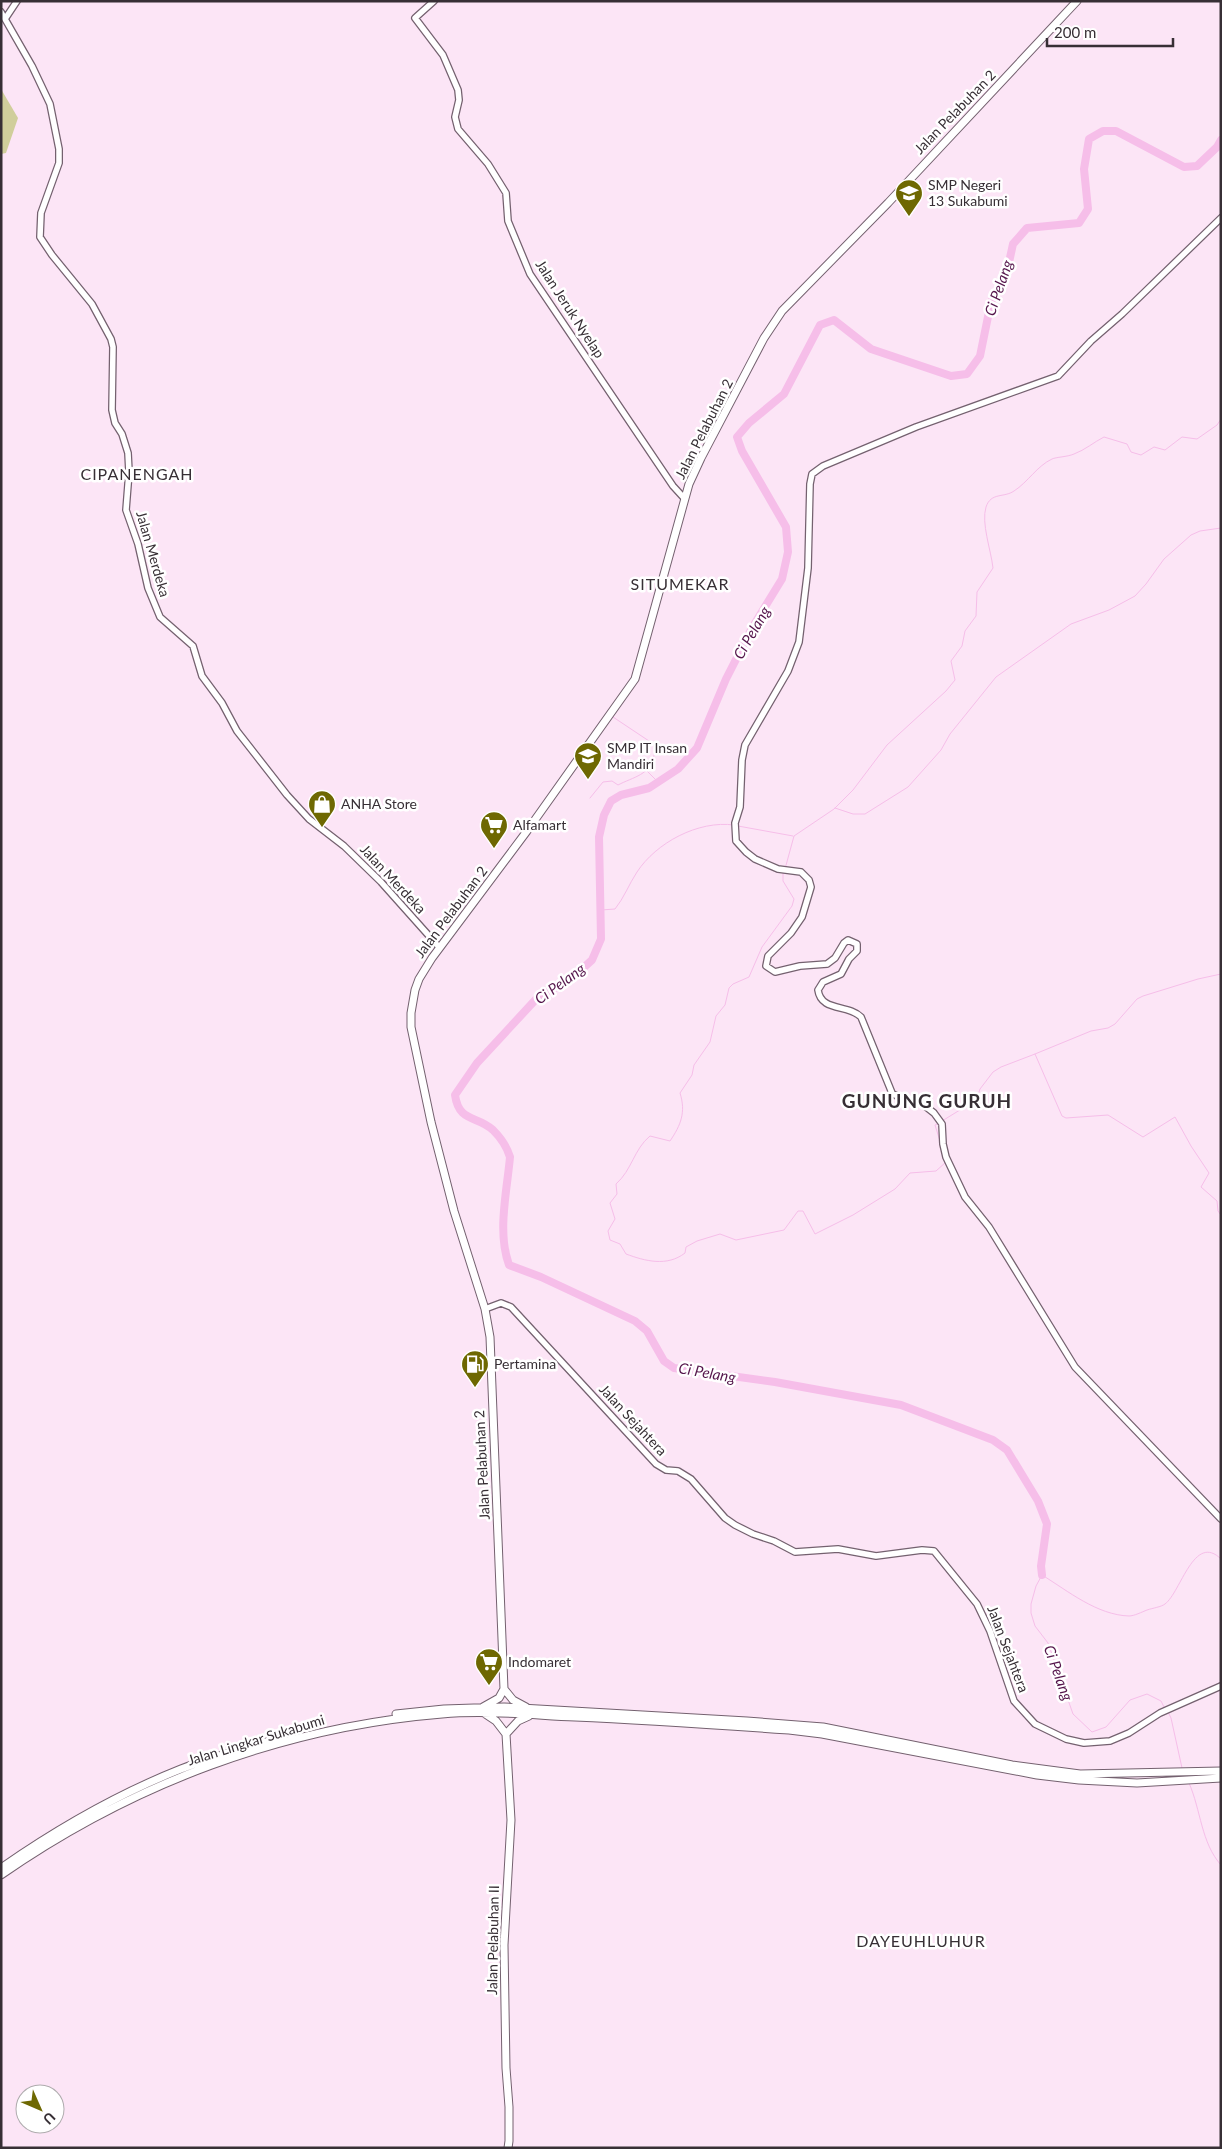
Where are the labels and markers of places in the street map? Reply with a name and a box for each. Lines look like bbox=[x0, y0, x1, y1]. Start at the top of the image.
place label: SMP Negeri 13 Sukabumi bbox=[928, 176, 1008, 209]
school or university icon: SMP Negeri 13 Sukabumi bbox=[894, 178, 924, 217]
place label: SMP IT Insan Mandiri bbox=[607, 739, 687, 772]
school or university icon: SMP IT Insan Mandiri bbox=[573, 741, 603, 780]
shop icon: ANHA Store bbox=[307, 789, 337, 828]
place label: ANHA Store bbox=[341, 795, 417, 812]
supermarket icon: Alfamart bbox=[479, 810, 509, 849]
place label: Alfamart bbox=[513, 816, 566, 833]
fuel station icon: Pertamina bbox=[460, 1349, 490, 1388]
place label: Pertamina bbox=[494, 1355, 556, 1372]
supermarket icon: Indomaret bbox=[474, 1647, 504, 1686]
place label: Indomaret bbox=[508, 1653, 571, 1670]

